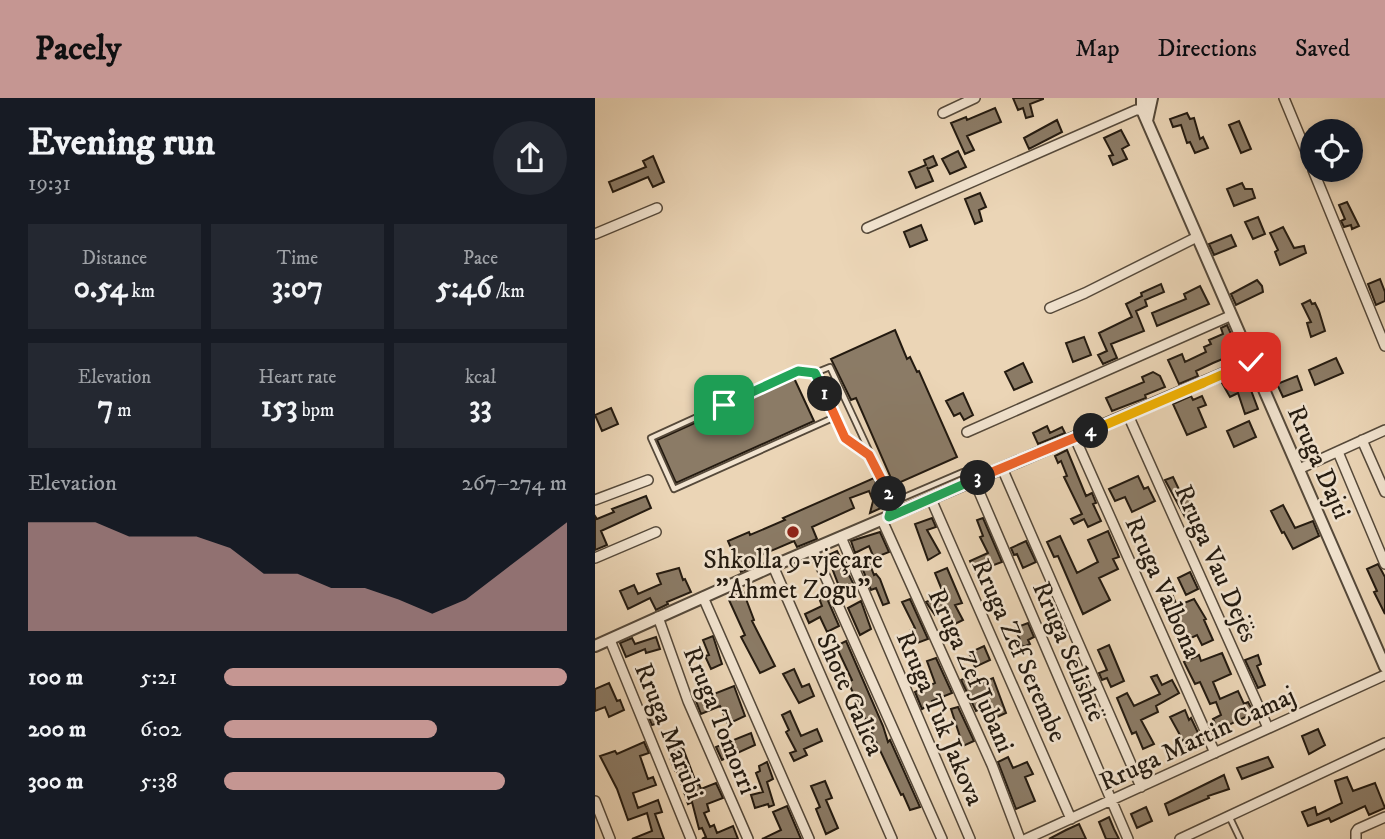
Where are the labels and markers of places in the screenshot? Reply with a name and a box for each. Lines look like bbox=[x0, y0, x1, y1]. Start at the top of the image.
pin bbox=[1221, 332, 1281, 392]
pin bbox=[694, 375, 754, 435]
pin: 1 bbox=[807, 376, 842, 412]
pin: 4 bbox=[1073, 414, 1109, 448]
pin: 3 bbox=[961, 460, 995, 496]
pin: 2 bbox=[871, 476, 907, 512]
marker: Shkolla 9-vjeçare "Ahmet Zogu" bbox=[785, 524, 801, 540]
place label: Shkolla 9-vjeçare "Ahmet Zogu" bbox=[703, 544, 883, 607]

